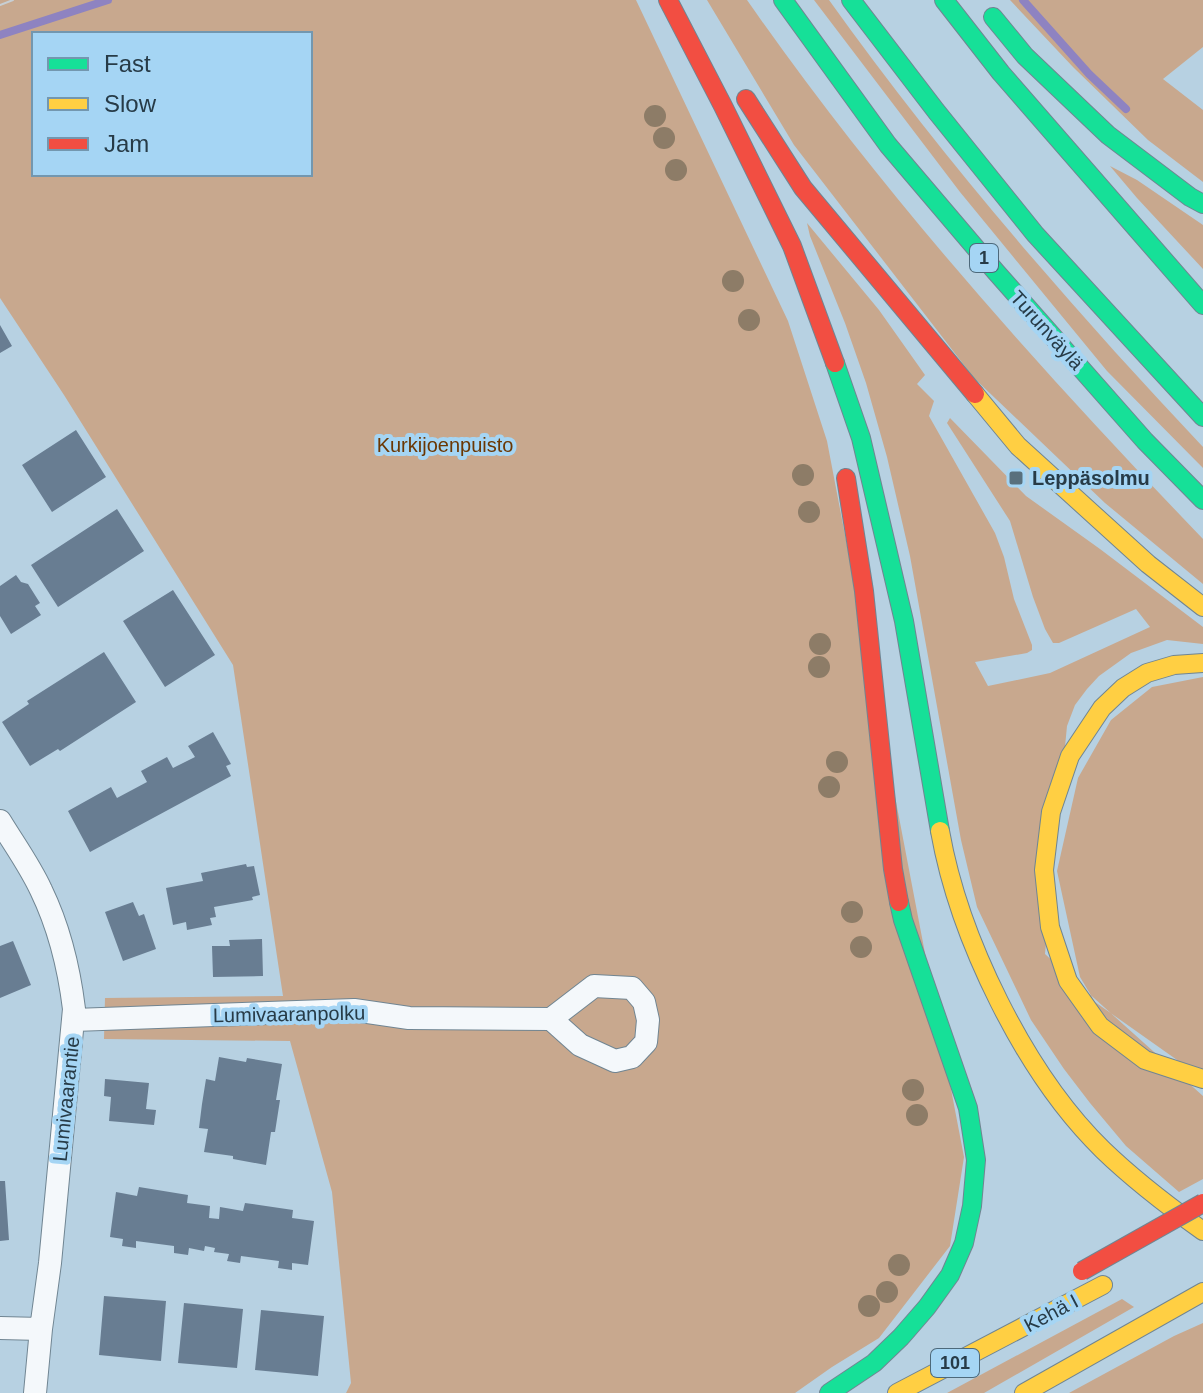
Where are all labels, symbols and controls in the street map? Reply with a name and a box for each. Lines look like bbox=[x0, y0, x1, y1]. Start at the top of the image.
legend bbox=[32, 32, 312, 176]
text: Fast bbox=[104, 50, 151, 77]
text: Slow bbox=[104, 90, 157, 117]
text: Jam bbox=[104, 130, 149, 157]
road number: 1 bbox=[970, 244, 998, 272]
street label: Turunväylä bbox=[1006, 286, 1089, 374]
park label: Kurkijoenpuisto bbox=[377, 434, 513, 456]
place label: Leppäsolmu bbox=[1032, 467, 1150, 489]
marker: Leppäsolmu bbox=[1007, 469, 1025, 487]
street label: Lumivaaranpolku bbox=[213, 1002, 365, 1026]
street label: Lumivaarantie bbox=[48, 1035, 84, 1163]
street label: Kehä I bbox=[1020, 1290, 1082, 1336]
road number: 101 bbox=[931, 1349, 979, 1377]

